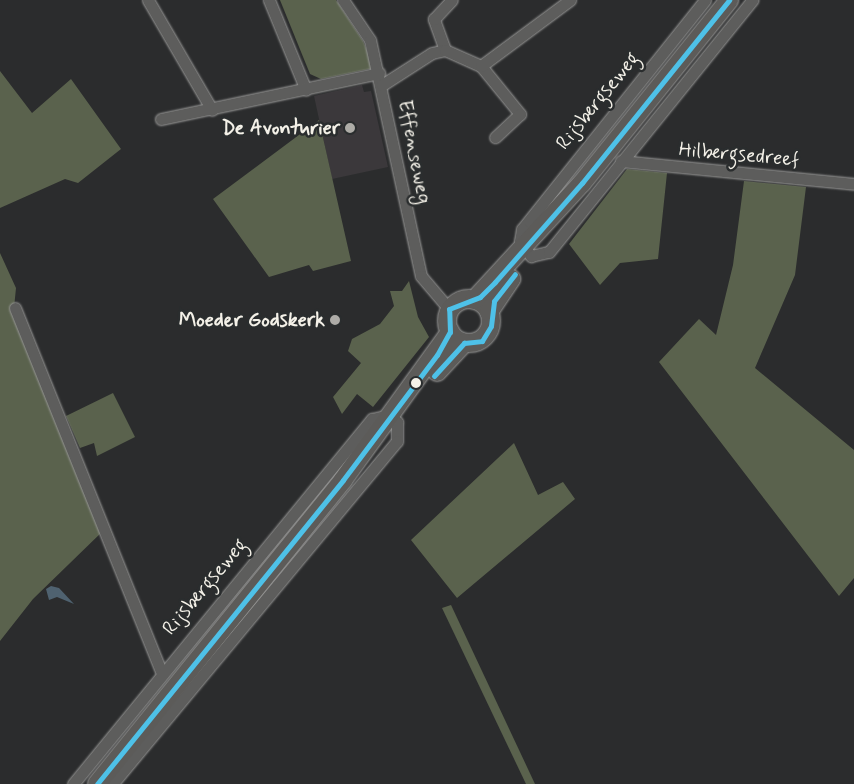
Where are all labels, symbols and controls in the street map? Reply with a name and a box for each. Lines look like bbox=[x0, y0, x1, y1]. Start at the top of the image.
street label: Rijsbergseweg bbox=[551, 47, 645, 155]
street label: Effenseweg bbox=[392, 98, 436, 206]
place label: De Avonturier bbox=[222, 116, 340, 140]
marker: De Avonturier bbox=[344, 122, 356, 134]
street label: Hilbergsedreef bbox=[678, 138, 800, 172]
place label: Moeder Godskerk bbox=[179, 308, 325, 332]
marker: Moeder Godskerk bbox=[329, 314, 341, 326]
unlabelled marker bbox=[411, 378, 421, 388]
street label: Rijsbergseweg bbox=[158, 534, 252, 640]

